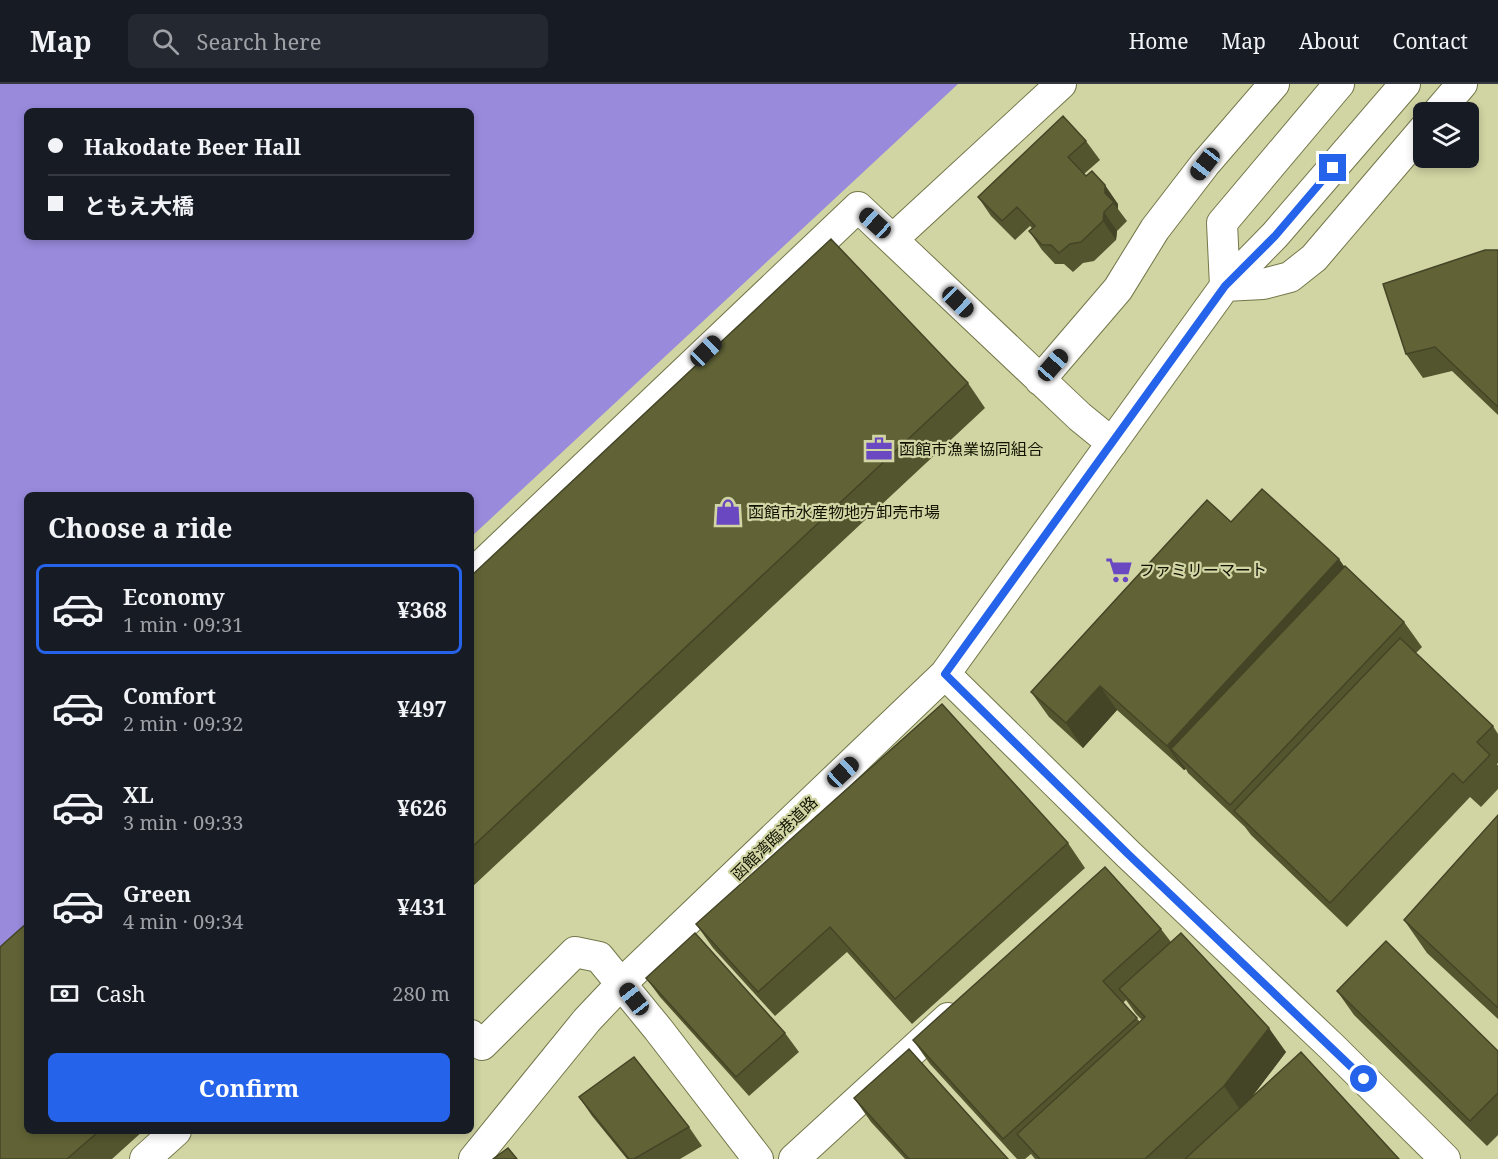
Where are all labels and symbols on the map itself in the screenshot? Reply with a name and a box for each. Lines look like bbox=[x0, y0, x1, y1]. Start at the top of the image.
car bbox=[1187, 144, 1223, 184]
route end bbox=[1319, 154, 1346, 181]
car bbox=[856, 204, 894, 242]
car bbox=[939, 283, 977, 321]
car bbox=[687, 332, 725, 370]
car bbox=[1034, 346, 1072, 384]
office icon: 函館市漁業協同組合 bbox=[864, 434, 894, 464]
place label: 函館市漁業協同組合 bbox=[899, 438, 1043, 460]
shop icon: 函館市水産物地方卸売市場 bbox=[713, 497, 743, 527]
place label: 函館市水産物地方卸売市場 bbox=[748, 501, 940, 523]
supermarket icon: ファミリーマート bbox=[1104, 555, 1134, 585]
place label: ファミリーマート bbox=[1139, 559, 1267, 581]
car bbox=[824, 753, 862, 791]
street label: 函館湾臨港道路 bbox=[726, 791, 822, 885]
car bbox=[616, 979, 652, 1019]
route start bbox=[1350, 1065, 1377, 1092]

